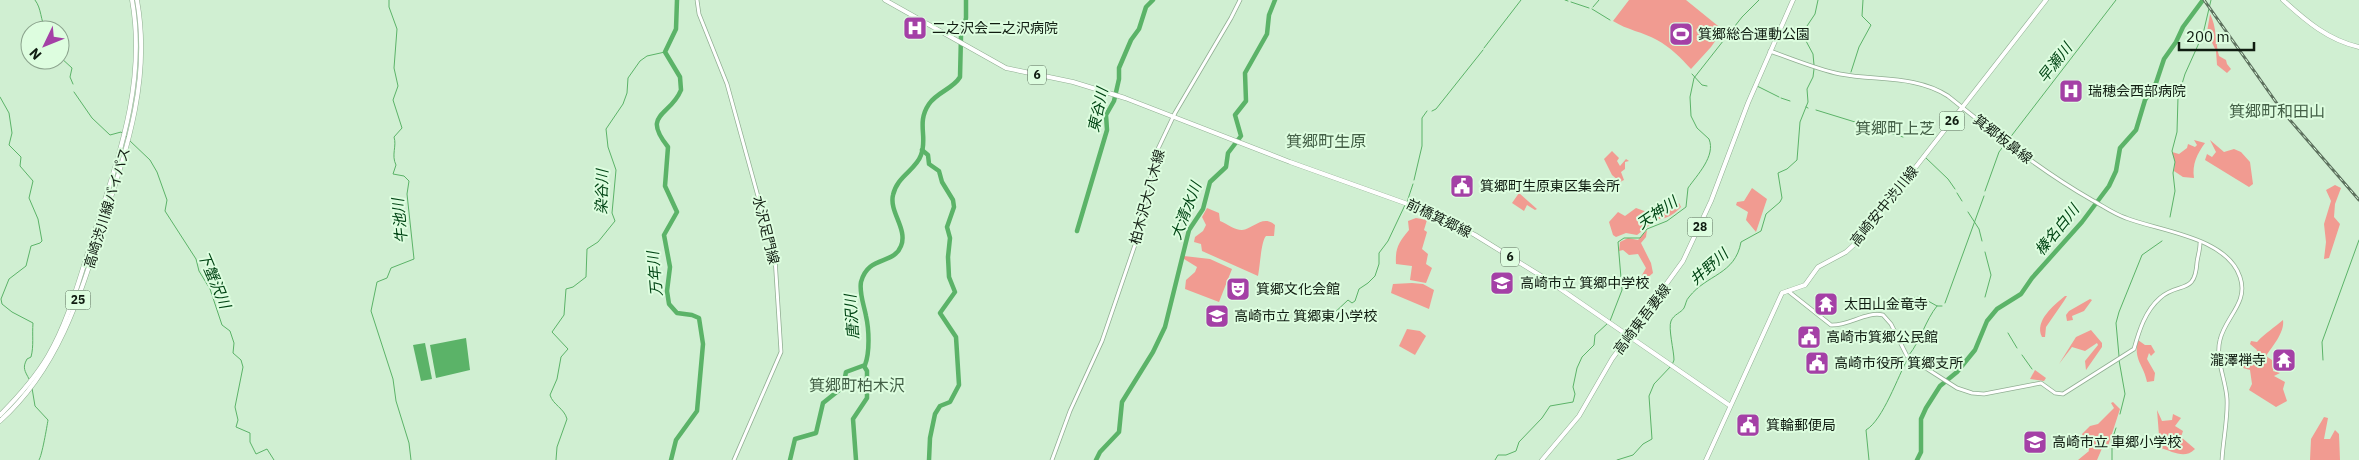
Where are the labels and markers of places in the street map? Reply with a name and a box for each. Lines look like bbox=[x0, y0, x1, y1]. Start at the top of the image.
hospital icon: 二之沢会二之沢病院 bbox=[902, 15, 928, 41]
place label: 二之沢会二之沢病院 bbox=[932, 19, 1058, 37]
sports icon: 箕郷総合運動公園 bbox=[1668, 21, 1694, 47]
place label: 箕郷総合運動公園 bbox=[1698, 25, 1810, 43]
hospital icon: 瑞穂会西部病院 bbox=[2058, 78, 2084, 104]
place label: 瑞穂会西部病院 bbox=[2088, 82, 2186, 100]
public building icon: 箕郷町生原東区集会所 bbox=[1449, 173, 1475, 199]
place label: 箕郷町生原東区集会所 bbox=[1480, 177, 1620, 195]
school or university icon: 高崎市立 箕郷中学校 bbox=[1489, 270, 1515, 296]
place label: 高崎市立 箕郷中学校 bbox=[1520, 274, 1649, 292]
theatre icon: 箕郷文化会館 bbox=[1225, 276, 1251, 302]
place label: 箕郷文化会館 bbox=[1256, 280, 1340, 298]
temple icon: 太田山金竜寺 bbox=[1813, 291, 1839, 317]
place label: 太田山金竜寺 bbox=[1844, 295, 1928, 313]
school or university icon: 高崎市立 箕郷東小学校 bbox=[1204, 303, 1230, 329]
place label: 高崎市立 箕郷東小学校 bbox=[1234, 307, 1377, 325]
public building icon: 高崎市箕郷公民館 bbox=[1796, 324, 1822, 350]
place label: 高崎市箕郷公民館 bbox=[1826, 328, 1938, 346]
temple icon: 瀧澤禅寺 bbox=[2271, 347, 2297, 373]
public building icon: 高崎市役所 箕郷支所 bbox=[1804, 350, 1830, 376]
place label: 瀧澤禅寺 bbox=[2210, 351, 2266, 369]
place label: 高崎市役所 箕郷支所 bbox=[1834, 354, 1963, 372]
public building icon: 箕輪郵便局 bbox=[1735, 412, 1761, 438]
place label: 箕輪郵便局 bbox=[1766, 416, 1836, 434]
school or university icon: 高崎市立 車郷小学校 bbox=[2022, 429, 2048, 455]
place label: 高崎市立 車郷小学校 bbox=[2052, 433, 2181, 451]

